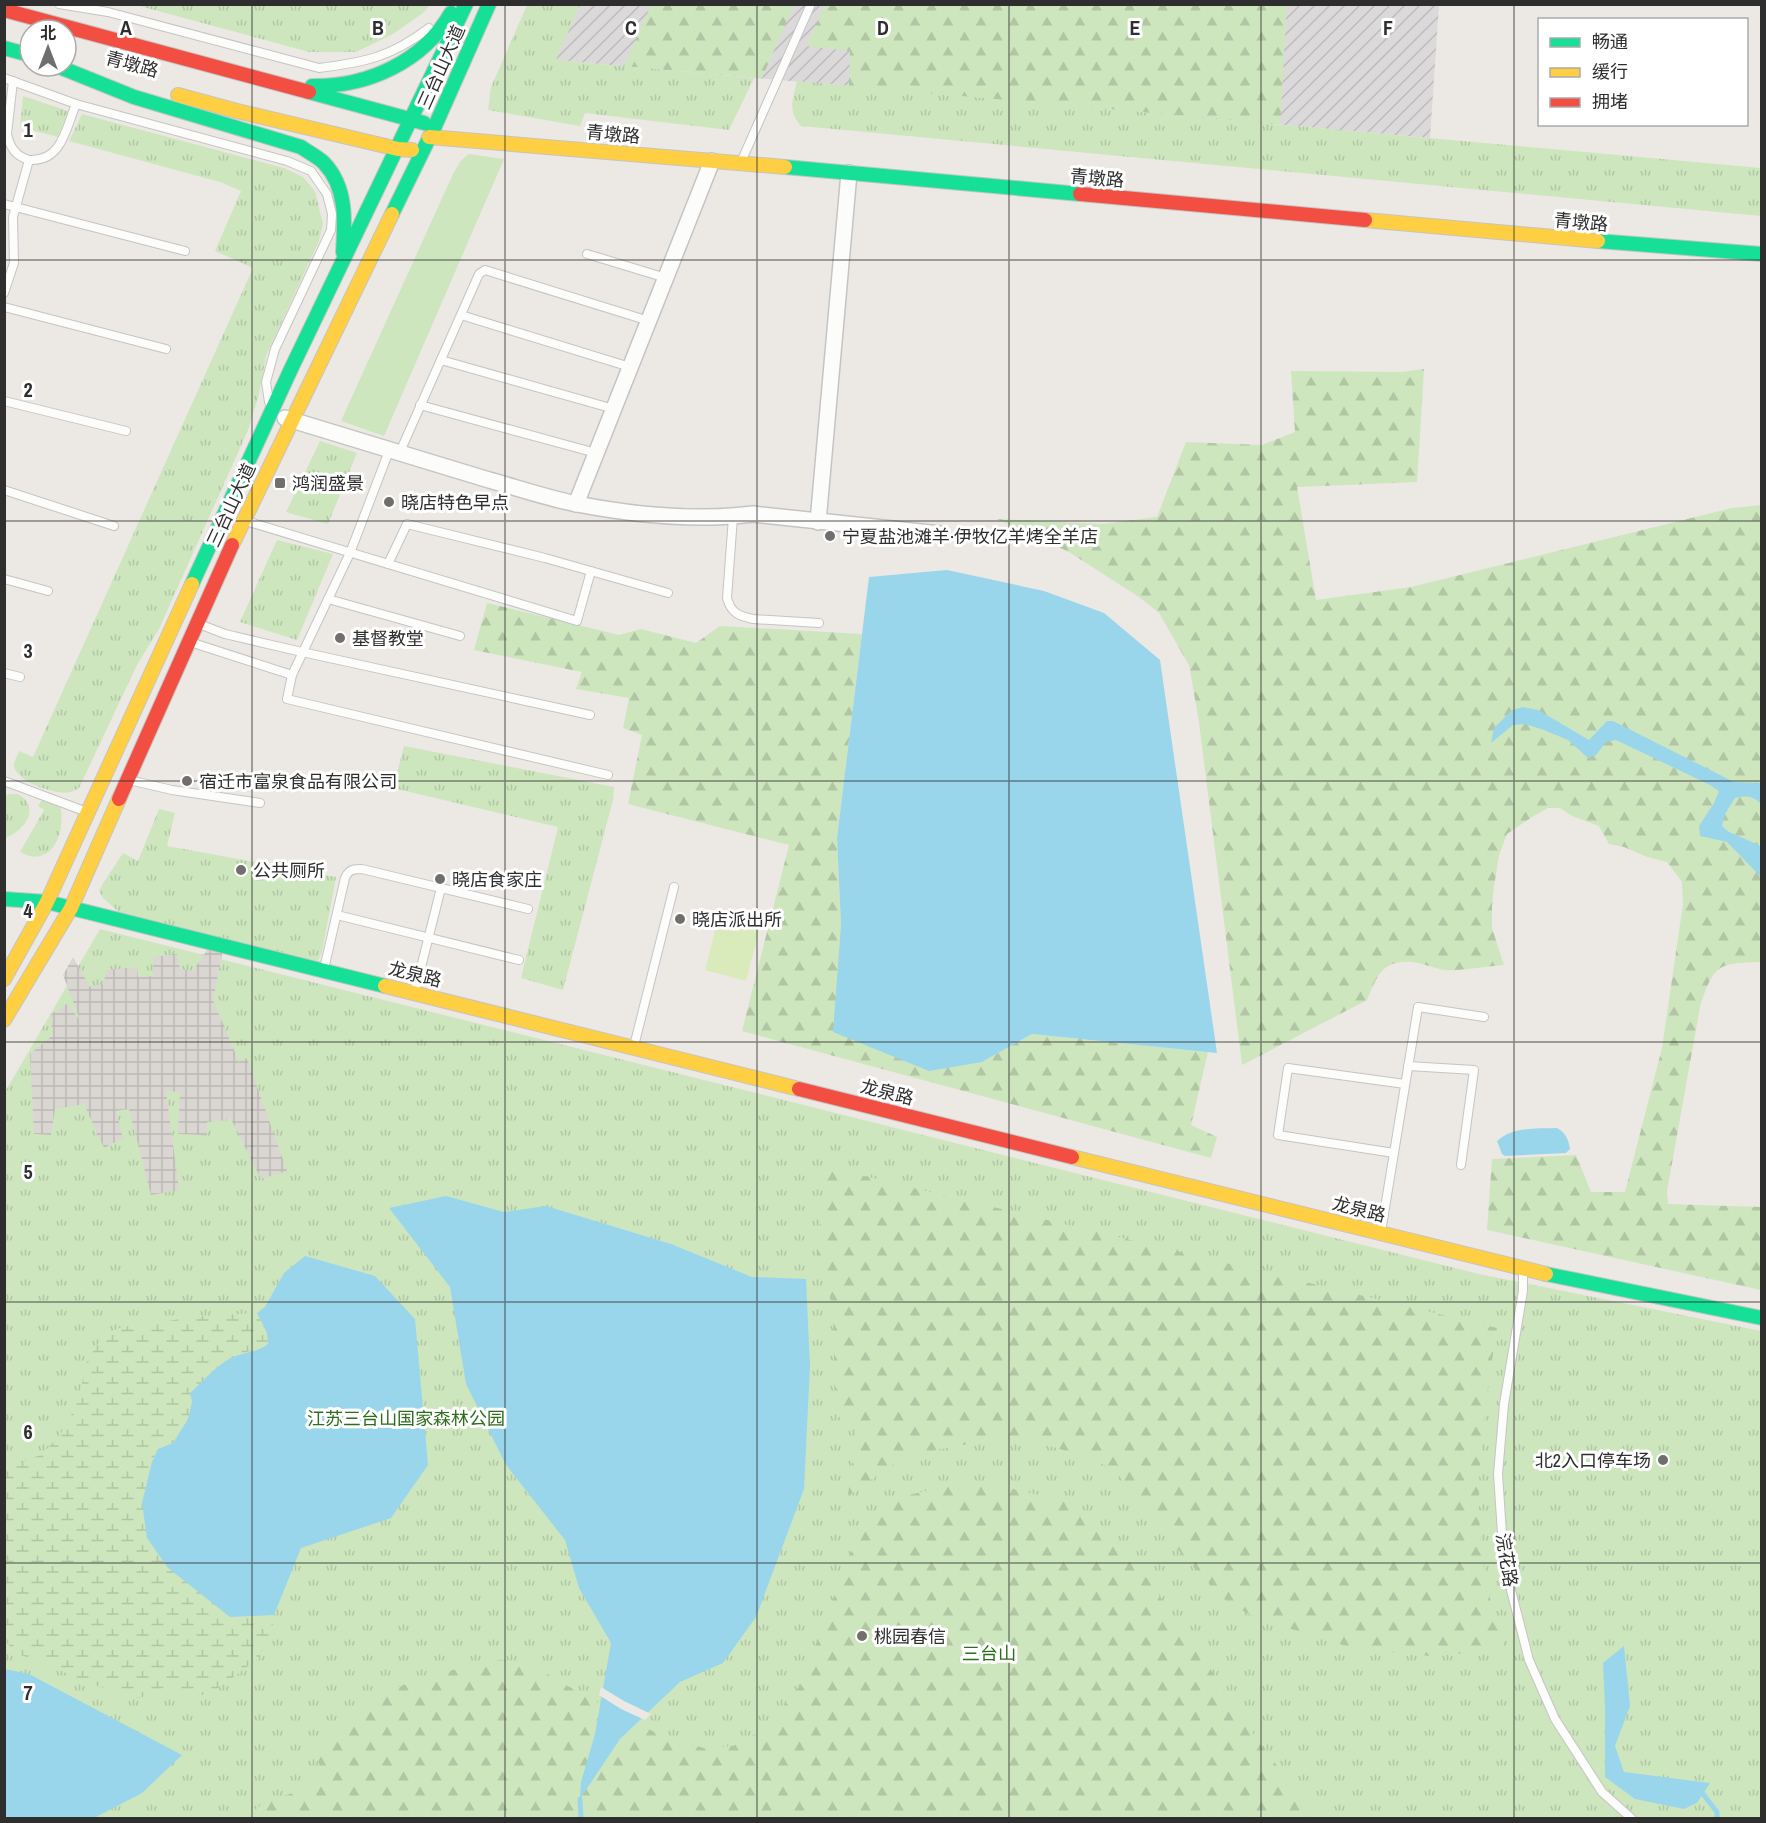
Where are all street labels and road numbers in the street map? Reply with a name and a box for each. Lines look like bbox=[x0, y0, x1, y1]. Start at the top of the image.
street label: 三台山大道 bbox=[411, 21, 471, 113]
street label: 青墩路 bbox=[103, 45, 161, 83]
street label: 青墩路 bbox=[585, 119, 641, 149]
street label: 青墩路 bbox=[1069, 163, 1125, 193]
street label: 青墩路 bbox=[1553, 207, 1609, 237]
street label: 三台山大道 bbox=[201, 459, 261, 551]
street label: 龙泉路 bbox=[386, 955, 444, 993]
street label: 龙泉路 bbox=[858, 1073, 916, 1111]
street label: 龙泉路 bbox=[1330, 1190, 1388, 1228]
street label: 浣花路 bbox=[1490, 1531, 1524, 1589]

